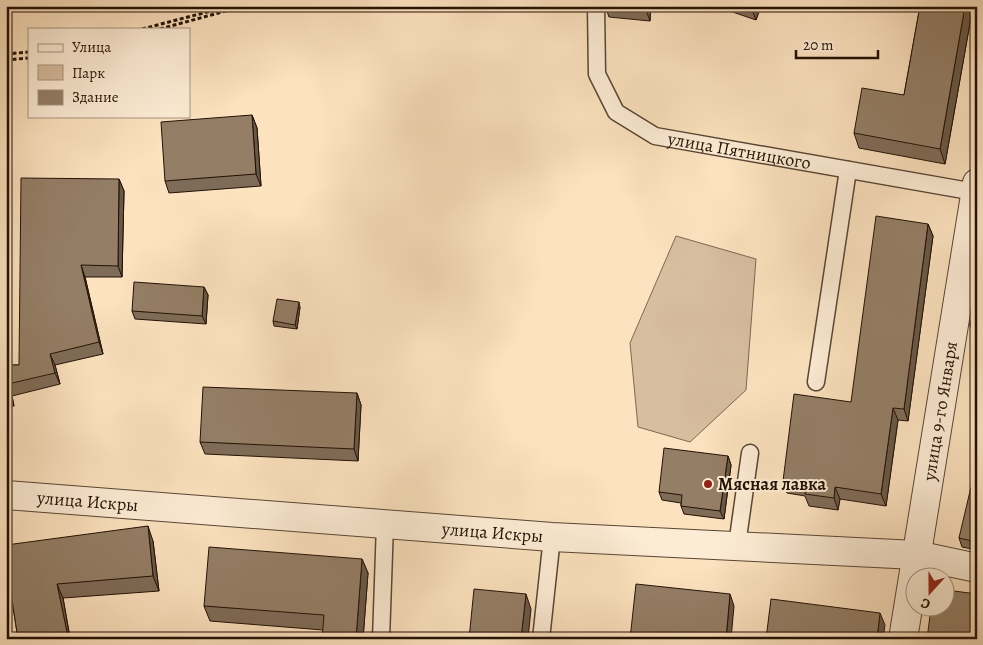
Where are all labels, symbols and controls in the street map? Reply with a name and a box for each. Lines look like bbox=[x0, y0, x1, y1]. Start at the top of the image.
legend bbox=[28, 28, 190, 118]
scale bar bbox=[796, 28, 878, 60]
text: 20 m bbox=[803, 35, 834, 55]
text: Улица bbox=[72, 37, 111, 57]
text: Парк bbox=[72, 63, 105, 83]
text: Здание bbox=[72, 87, 119, 107]
street label: улица Пятницкого bbox=[665, 126, 813, 175]
street label: улица 9-го Января bbox=[917, 340, 963, 483]
place label: Мясная лавка bbox=[718, 472, 826, 496]
marker: Мясная лавка bbox=[702, 478, 714, 490]
street label: улица Искры bbox=[35, 485, 139, 517]
street label: улица Искры bbox=[440, 516, 544, 548]
north arrow bbox=[906, 568, 956, 618]
text: С bbox=[918, 593, 933, 614]

